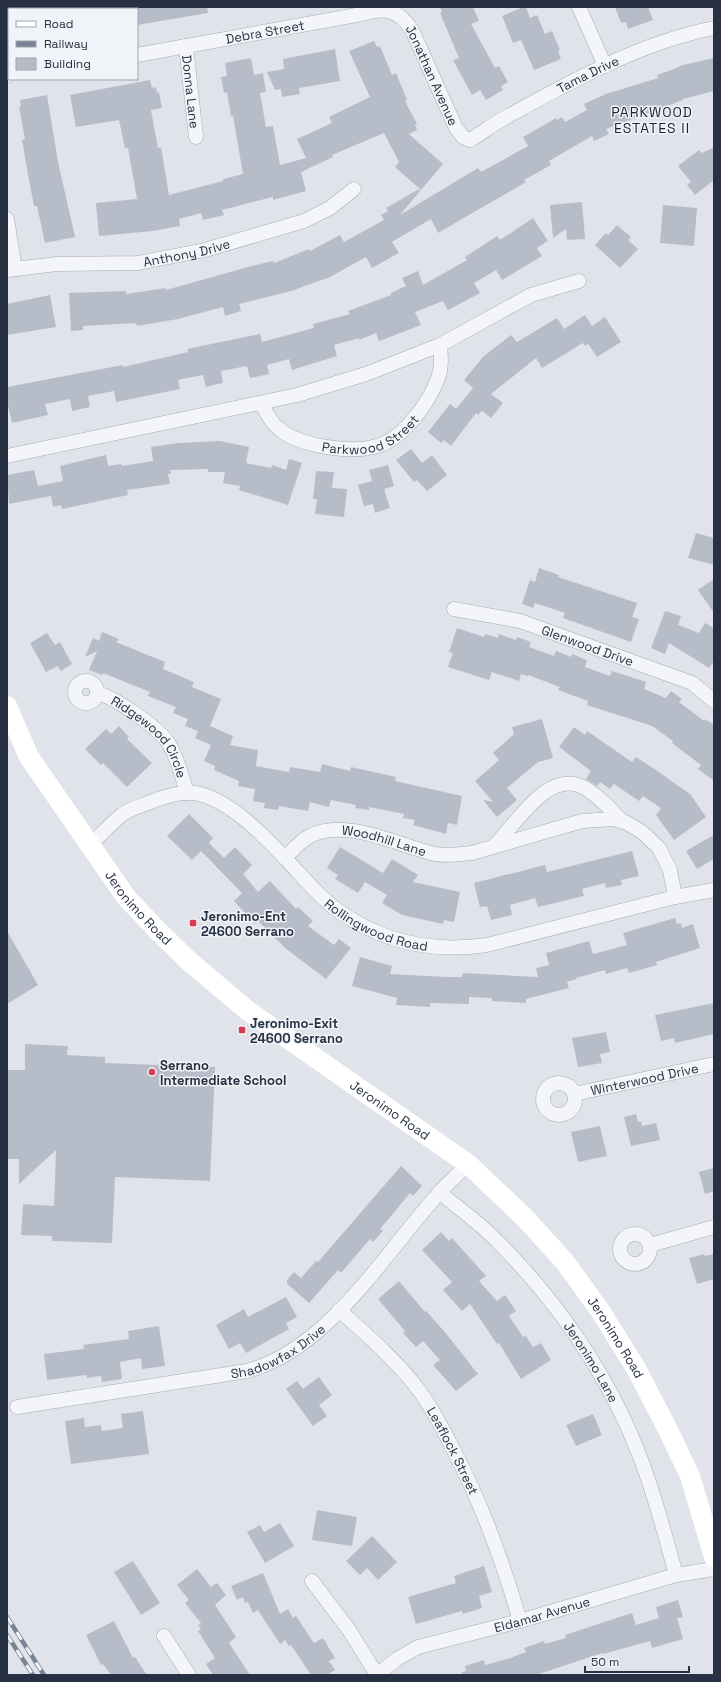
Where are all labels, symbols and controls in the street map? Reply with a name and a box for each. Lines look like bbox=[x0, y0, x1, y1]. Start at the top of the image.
legend bbox=[8, 8, 138, 80]
text: Road bbox=[44, 16, 73, 32]
street label: Debra Street bbox=[224, 17, 306, 48]
street label: Jonathan Avenue bbox=[402, 21, 462, 129]
text: Railway bbox=[44, 36, 88, 52]
street label: Tama Drive bbox=[554, 52, 622, 97]
street label: Donna Lane bbox=[178, 54, 203, 129]
text: Building bbox=[44, 56, 91, 72]
district label: PARKWOOD ESTATES II bbox=[611, 103, 693, 137]
street label: Anthony Drive bbox=[142, 235, 232, 271]
street label: Parkwood Street bbox=[321, 411, 423, 458]
street label: Glenwood Drive bbox=[539, 621, 636, 670]
street label: Ridgewood Circle bbox=[108, 692, 190, 780]
street label: Woodhill Lane bbox=[341, 822, 428, 860]
street label: Jeronimo Road bbox=[101, 867, 175, 949]
street label: Rollingwood Road bbox=[321, 895, 429, 955]
place label: Jeronimo-Ent 24600 Serrano bbox=[201, 908, 294, 940]
marker: Jeronimo-Ent 24600 Serrano bbox=[188, 918, 198, 928]
place label: Jeronimo-Exit 24600 Serrano bbox=[250, 1015, 343, 1047]
marker: Jeronimo-Exit 24600 Serrano bbox=[237, 1025, 247, 1035]
place label: Serrano Intermediate School bbox=[160, 1057, 286, 1089]
street label: Winterwood Drive bbox=[589, 1060, 700, 1099]
marker: Serrano Intermediate School bbox=[147, 1067, 157, 1077]
street label: Jeronimo Road bbox=[346, 1076, 433, 1144]
street label: Jeronimo Road bbox=[584, 1293, 648, 1381]
street label: Jeronimo Lane bbox=[560, 1319, 622, 1406]
street label: Shadowfax Drive bbox=[229, 1321, 329, 1382]
street label: Leaflock Street bbox=[423, 1404, 482, 1497]
street label: Eldamar Avenue bbox=[492, 1593, 592, 1636]
scale bar bbox=[585, 1648, 689, 1674]
text: 50 m bbox=[591, 1654, 619, 1670]

